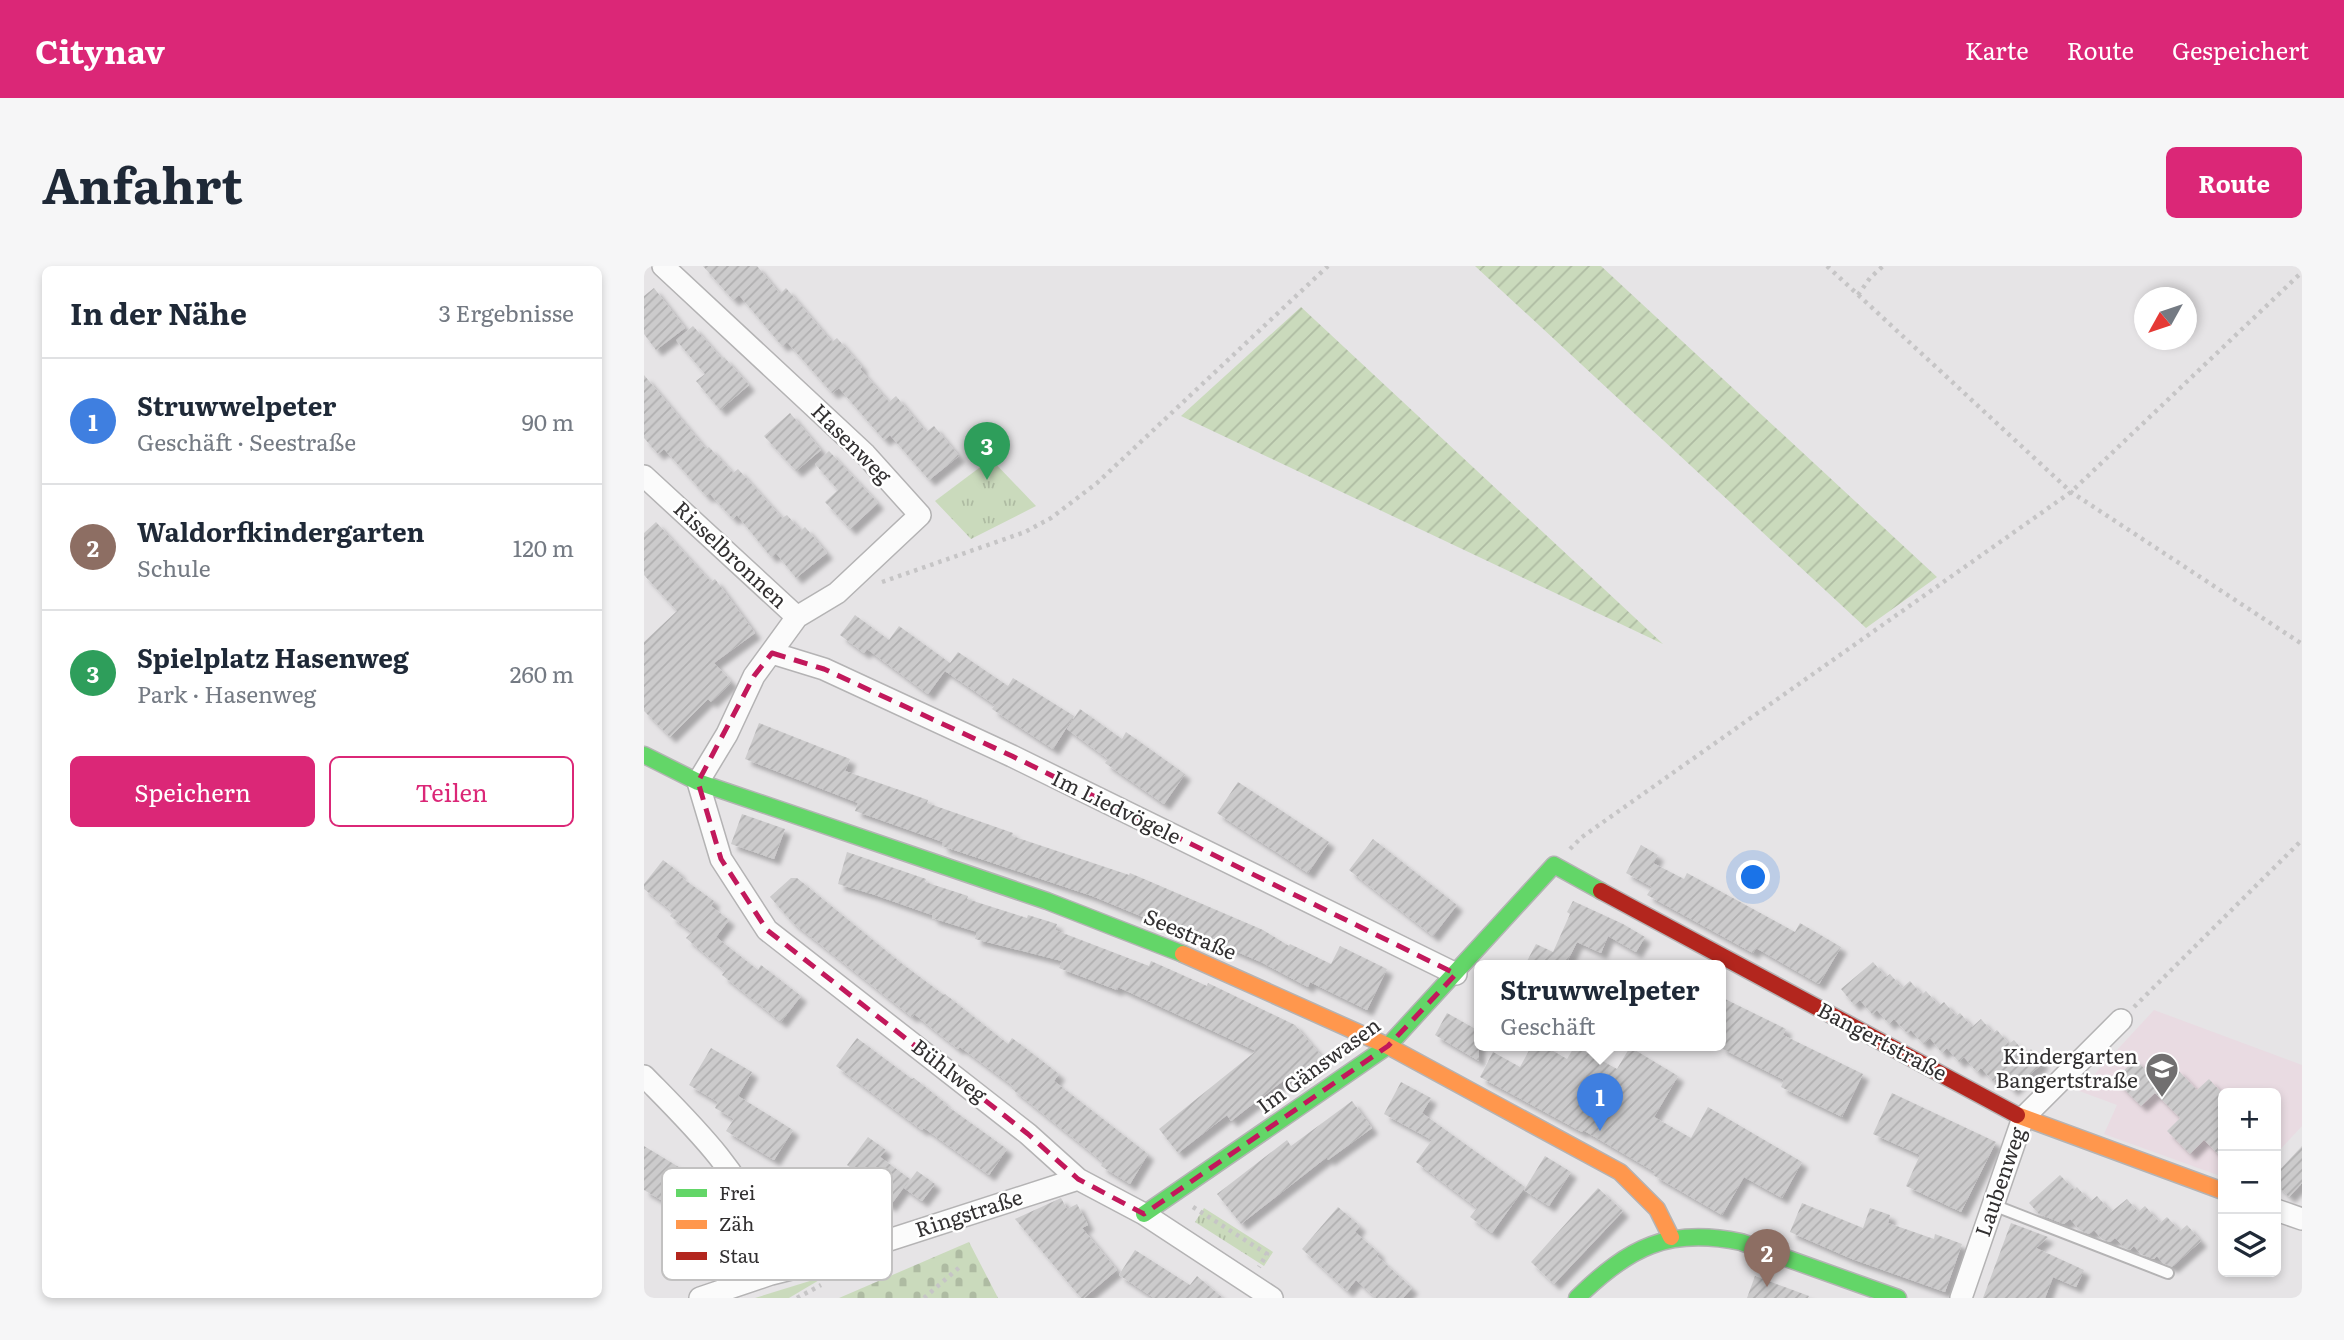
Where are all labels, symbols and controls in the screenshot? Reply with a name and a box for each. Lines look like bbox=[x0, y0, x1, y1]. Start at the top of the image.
text: Citynav bbox=[35, 25, 165, 74]
text: Karte bbox=[1965, 32, 2029, 67]
text: Route bbox=[2067, 32, 2134, 67]
text: Gespeichert bbox=[2172, 32, 2309, 67]
text: Anfahrt bbox=[42, 146, 243, 219]
button: Route bbox=[2166, 147, 2302, 218]
north arrow bbox=[2134, 287, 2197, 350]
text: In der Nähe bbox=[70, 290, 247, 334]
text: 3 Ergebnisse bbox=[438, 295, 574, 329]
text: Struwwelpeter bbox=[137, 385, 336, 424]
street label: Hasenweg bbox=[806, 395, 900, 490]
text: 1 bbox=[88, 404, 98, 438]
text: 90 m bbox=[522, 404, 574, 438]
pin: 3 bbox=[964, 422, 1010, 480]
text: Geschäft · Seestraße bbox=[137, 424, 356, 458]
street label: Risselbronnen bbox=[668, 492, 795, 614]
text: Waldorfkindergarten bbox=[137, 511, 425, 550]
text: 2 bbox=[87, 530, 99, 564]
text: 120 m bbox=[513, 530, 574, 564]
text: Schule bbox=[137, 550, 211, 584]
text: Spielplatz Hasenweg bbox=[137, 637, 409, 676]
text: 3 bbox=[87, 656, 99, 690]
text: 260 m bbox=[510, 656, 574, 690]
text: Park · Hasenweg bbox=[137, 676, 316, 710]
button: Speichern bbox=[70, 756, 315, 827]
button: Teilen bbox=[329, 756, 574, 827]
street label: Im Liedvögele bbox=[1047, 761, 1187, 851]
your location bbox=[1736, 860, 1770, 894]
street label: Seestraße bbox=[1140, 899, 1242, 966]
popup bbox=[1474, 960, 1726, 1051]
text: Struwwelpeter bbox=[1500, 969, 1700, 1008]
street label: Bangertstraße bbox=[1813, 993, 1953, 1087]
street label: Im Gänswasen bbox=[1249, 1008, 1386, 1120]
text: Geschäft bbox=[1500, 1008, 1596, 1042]
street label: Bühlweg bbox=[906, 1030, 995, 1109]
place label: Kindergarten Bangertstraße bbox=[1995, 1039, 2138, 1094]
school or university icon: Kindergarten Bangertstraße bbox=[2143, 1050, 2181, 1099]
pin: 1 bbox=[1577, 1073, 1623, 1131]
map controls bbox=[2218, 1088, 2281, 1277]
button: + bbox=[2218, 1088, 2281, 1151]
street label: Laubenweg bbox=[1965, 1122, 2032, 1240]
button: − bbox=[2218, 1151, 2281, 1214]
legend bbox=[662, 1168, 892, 1280]
text: Frei bbox=[719, 1178, 755, 1206]
street label: Ringstraße bbox=[911, 1180, 1026, 1244]
text: Zäh bbox=[719, 1209, 754, 1237]
button: layers bbox=[2218, 1214, 2281, 1277]
pin: 2 bbox=[1744, 1229, 1790, 1287]
text: Stau bbox=[719, 1241, 759, 1269]

